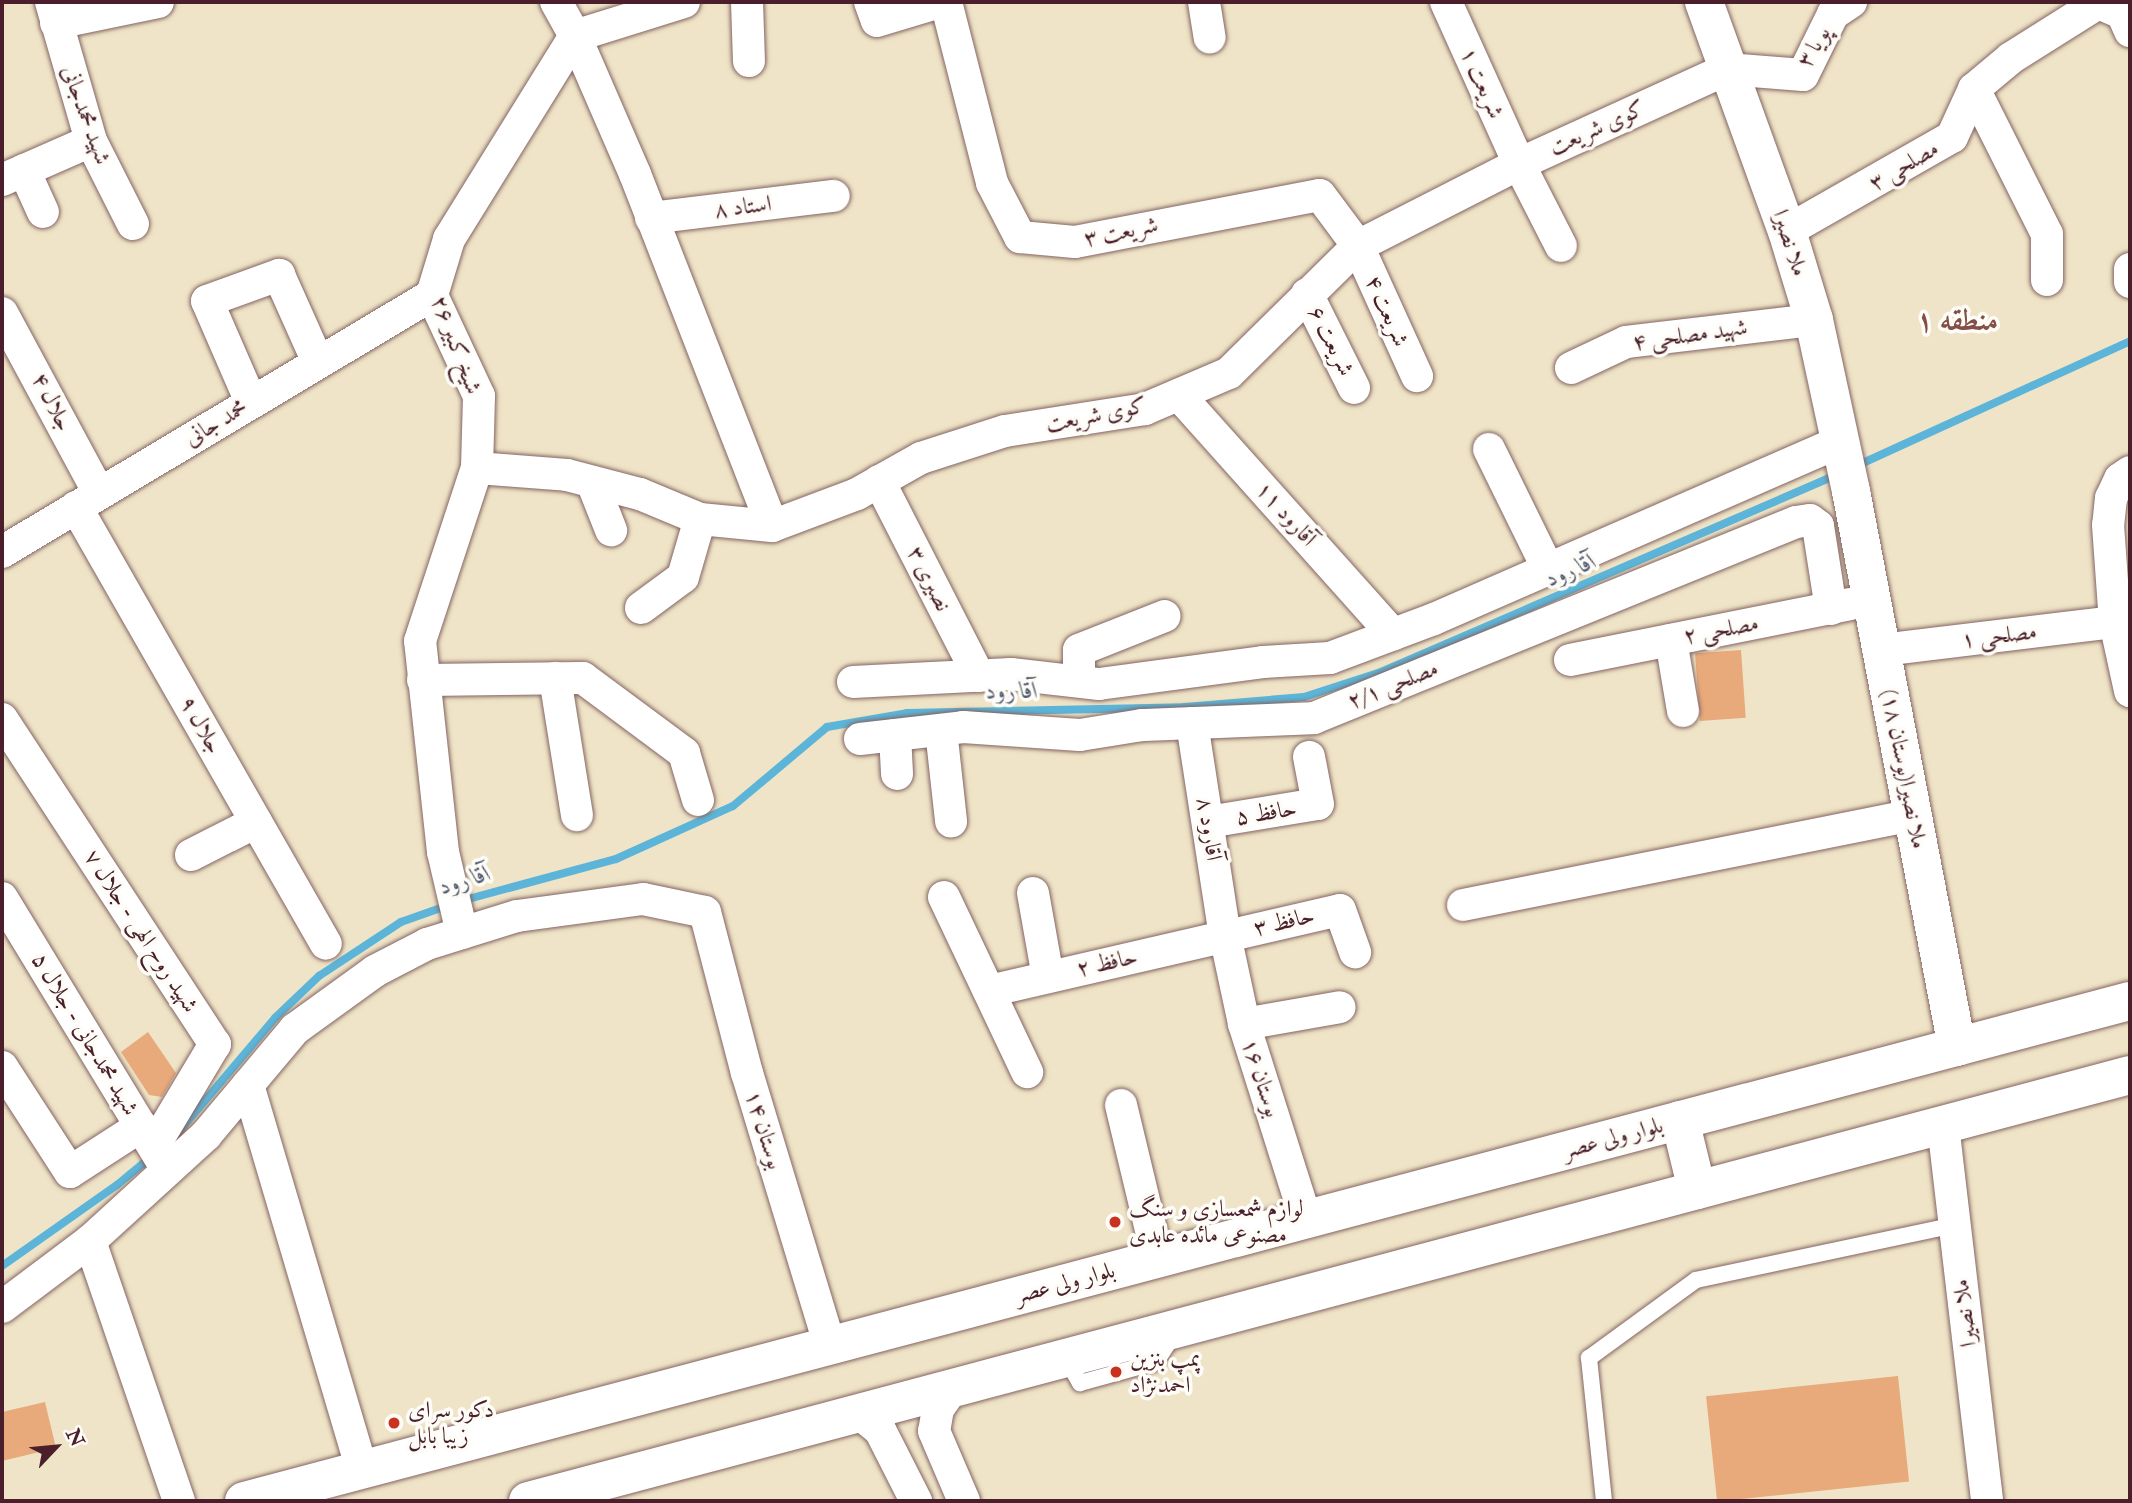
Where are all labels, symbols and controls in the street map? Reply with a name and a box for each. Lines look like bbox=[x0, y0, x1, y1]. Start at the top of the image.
street label: پویا ۳ bbox=[1791, 21, 1837, 73]
street label: شریعت ۱ bbox=[1454, 43, 1510, 123]
street label: شهید محمدجانی bbox=[55, 62, 117, 168]
street label: کوی شریعت bbox=[1545, 95, 1649, 161]
street label: مصلحی ۳ bbox=[1864, 135, 1944, 197]
street label: استاد ۸ bbox=[713, 190, 773, 224]
street label: ملا نصیرا bbox=[1766, 206, 1814, 280]
street label: شریعت ۳ bbox=[1082, 211, 1160, 253]
street label: شریعت ۴ bbox=[1359, 271, 1415, 351]
street label: شیخ کبیر ۲۶ bbox=[425, 292, 487, 398]
street label: شریعت ۶ bbox=[1302, 301, 1360, 381]
district label: منطقه ۱ bbox=[1916, 303, 1998, 339]
street label: شهید مصلحی ۴ bbox=[1631, 313, 1749, 357]
street label: جلال ۴ bbox=[26, 368, 78, 436]
street label: کوی شریعت bbox=[1043, 392, 1149, 438]
street label: محمد جانی bbox=[180, 394, 252, 452]
street label: آقارود ۱۱ bbox=[1250, 476, 1322, 552]
street label: نصیری ۳ bbox=[901, 542, 957, 616]
water label: آقا رود bbox=[1541, 546, 1601, 594]
street label: مصلحی ۲ bbox=[1681, 609, 1761, 651]
street label: مصلحی ۱ bbox=[1960, 618, 2038, 654]
street label: مصلحی ۲/۱ bbox=[1344, 654, 1442, 716]
water label: آقا رود bbox=[985, 676, 1039, 706]
street label: ملا نصیرا(بوستان ۱۸) bbox=[1875, 687, 1933, 851]
street label: جلال ۹ bbox=[174, 691, 228, 759]
street label: آقارود ۸ bbox=[1190, 795, 1228, 863]
street label: حافظ ۵ bbox=[1233, 795, 1299, 831]
street label: شهید روح الهی - جلال ۷ bbox=[78, 844, 204, 1018]
water label: آقا رود bbox=[436, 859, 494, 901]
street label: حافظ ۳ bbox=[1251, 902, 1317, 942]
street label: حافظ ۲ bbox=[1074, 943, 1140, 983]
street label: شهید محمدجانی - جلال ۵ bbox=[26, 948, 144, 1120]
street label: بوستان ۱۶ bbox=[1235, 1035, 1287, 1121]
street label: بوستان ۱۴ bbox=[739, 1087, 789, 1173]
street label: بلوار ولی عصر bbox=[1560, 1111, 1666, 1165]
place label: لوازم شمعسازی و سنگ مصنوعی مائده عابدی bbox=[1129, 1195, 1304, 1249]
marker: لوازم شمعسازی و سنگ مصنوعی مائده عابدی bbox=[1107, 1214, 1123, 1230]
street label: بلوار ولی عصر bbox=[1012, 1256, 1118, 1310]
street label: ملا نصیرا bbox=[1947, 1277, 1983, 1349]
place label: پمپ بنزین احمدنژاد bbox=[1130, 1345, 1200, 1399]
marker: پمپ بنزین احمدنژاد bbox=[1108, 1364, 1124, 1380]
place label: دکور سرای زیبا بابل bbox=[408, 1396, 494, 1450]
north arrow bbox=[21, 1412, 91, 1482]
marker: دکور سرای زیبا بابل bbox=[386, 1415, 402, 1431]
text: N bbox=[60, 1425, 89, 1451]

